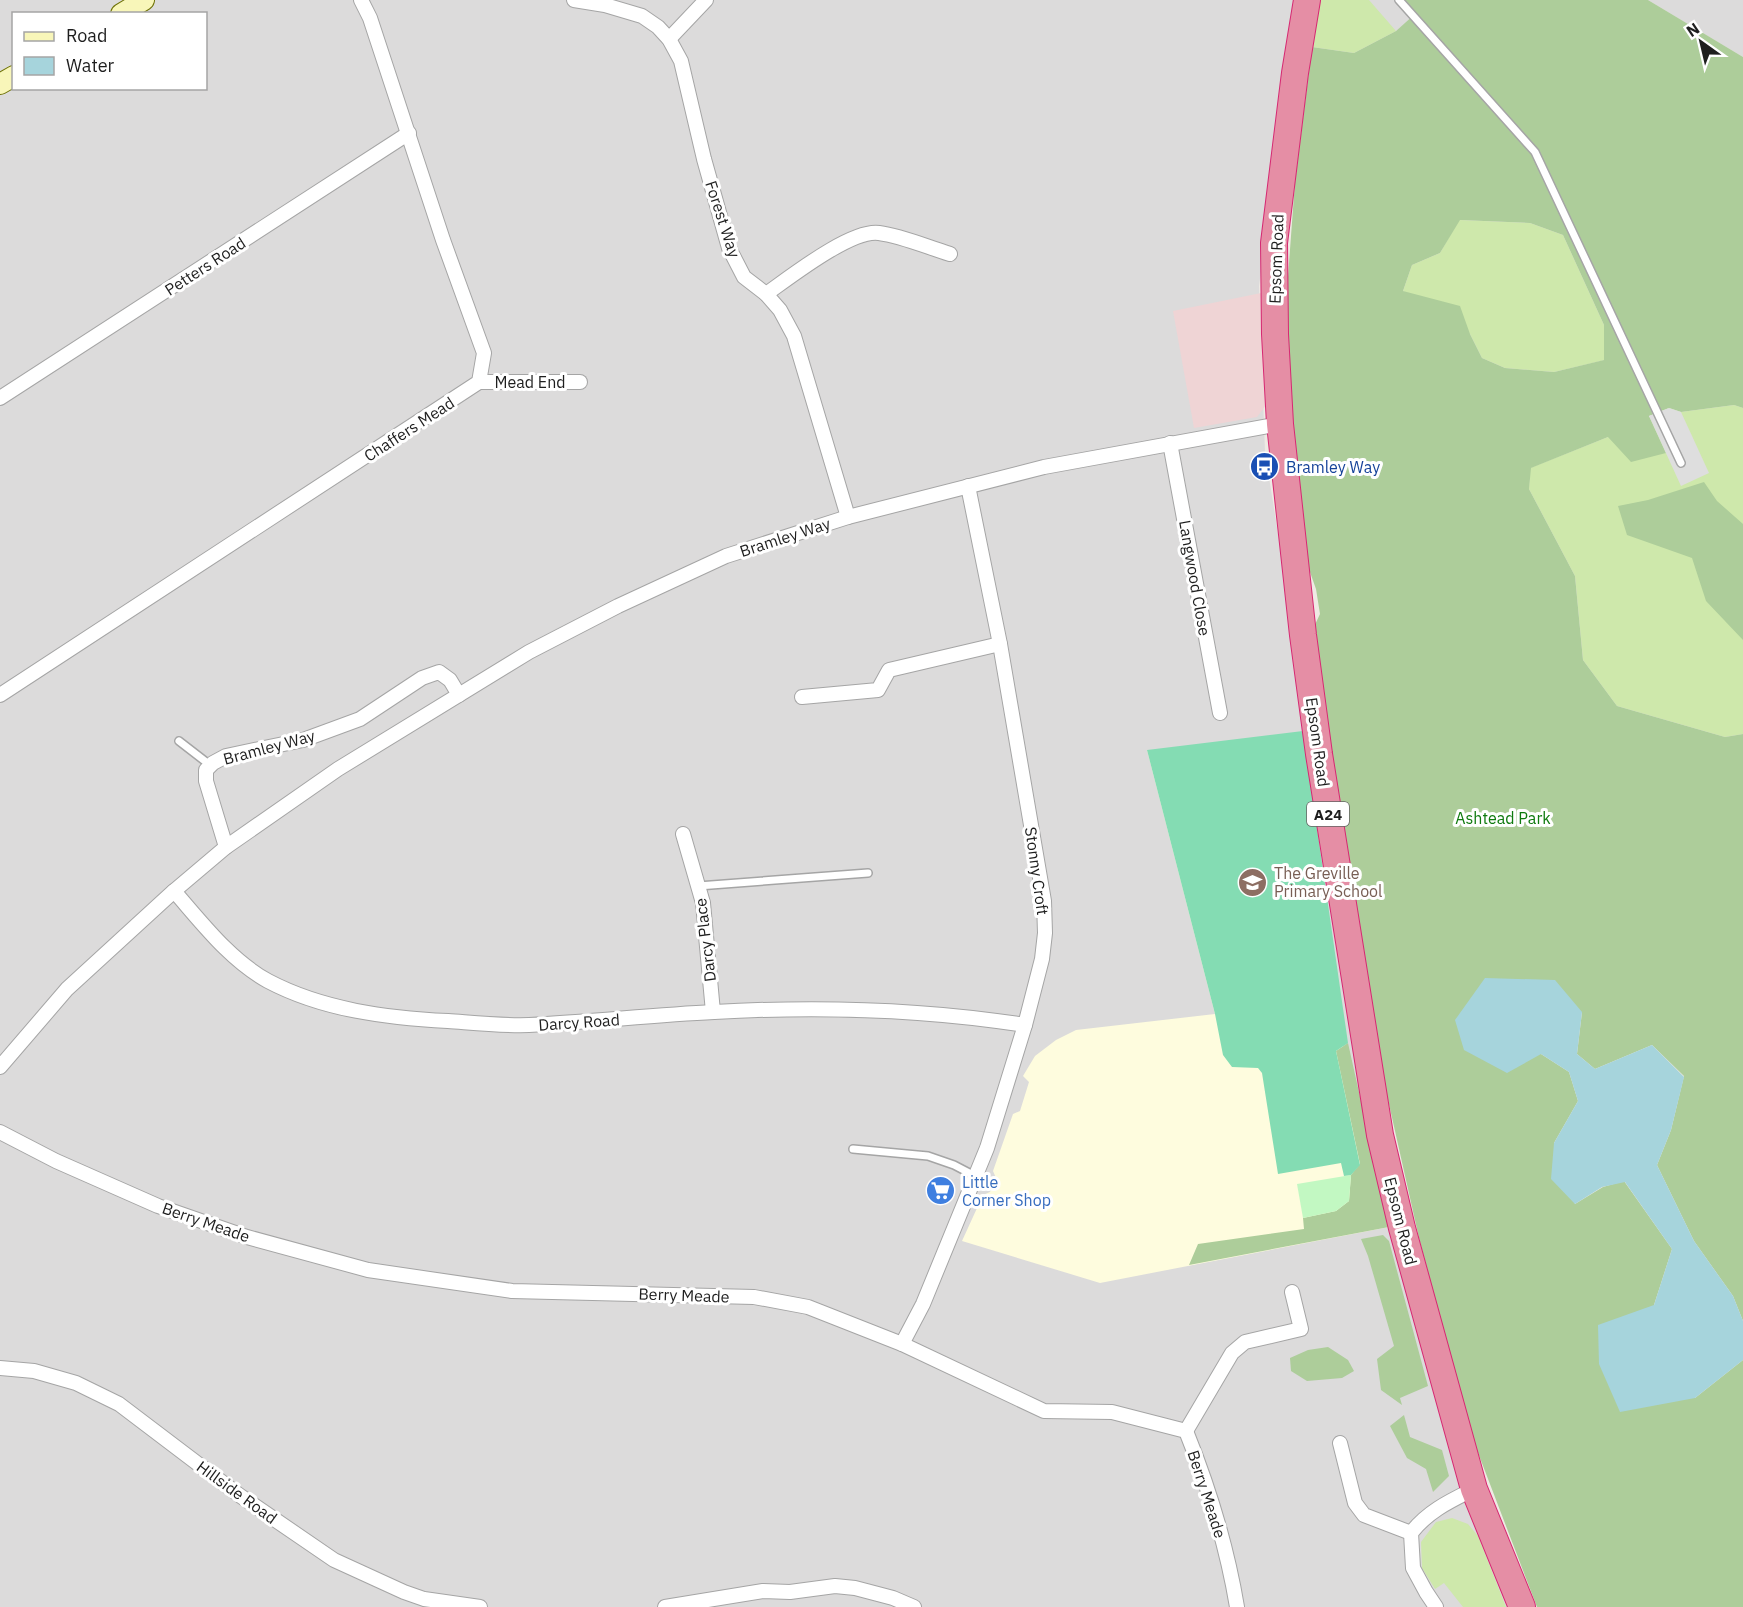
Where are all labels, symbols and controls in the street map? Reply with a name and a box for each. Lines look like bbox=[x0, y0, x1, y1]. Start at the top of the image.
legend bbox=[12, 12, 207, 90]
north arrow bbox=[1671, 12, 1731, 72]
text: N bbox=[1682, 18, 1703, 41]
text: Road bbox=[66, 24, 107, 47]
text: Water bbox=[66, 54, 115, 77]
street label: Forest Way bbox=[701, 178, 745, 260]
street label: Epsom Road bbox=[1264, 214, 1288, 304]
street label: Petters Road bbox=[161, 233, 249, 299]
street label: Mead End bbox=[494, 372, 566, 392]
street label: Chaffers Mead bbox=[360, 392, 458, 466]
bus stop icon: Bramley Way bbox=[1249, 451, 1281, 483]
place label: Bramley Way bbox=[1286, 457, 1380, 477]
street label: Bramley Way bbox=[737, 513, 833, 561]
street label: Langwood Close bbox=[1175, 519, 1215, 638]
street label: Epsom Road bbox=[1302, 696, 1334, 788]
street label: Bramley Way bbox=[221, 725, 317, 769]
road number: A24 bbox=[1307, 802, 1349, 826]
park label: Ashtead Park bbox=[1455, 808, 1551, 828]
street label: Stonny Croft bbox=[1021, 826, 1053, 916]
place label: The Greville Primary School bbox=[1274, 863, 1382, 901]
school or university icon: The Greville Primary School bbox=[1237, 866, 1269, 898]
street label: Darcy Place bbox=[690, 897, 720, 983]
street label: Darcy Road bbox=[538, 1009, 620, 1035]
place label: Little Corner Shop bbox=[962, 1172, 1051, 1210]
supermarket icon: Little Corner Shop bbox=[925, 1175, 957, 1207]
street label: Epsom Road bbox=[1380, 1175, 1422, 1267]
street label: Berry Meade bbox=[160, 1198, 253, 1246]
street label: Berry Meade bbox=[638, 1283, 730, 1307]
street label: Berry Meade bbox=[1183, 1448, 1231, 1541]
street label: Hillside Road bbox=[193, 1456, 281, 1528]

